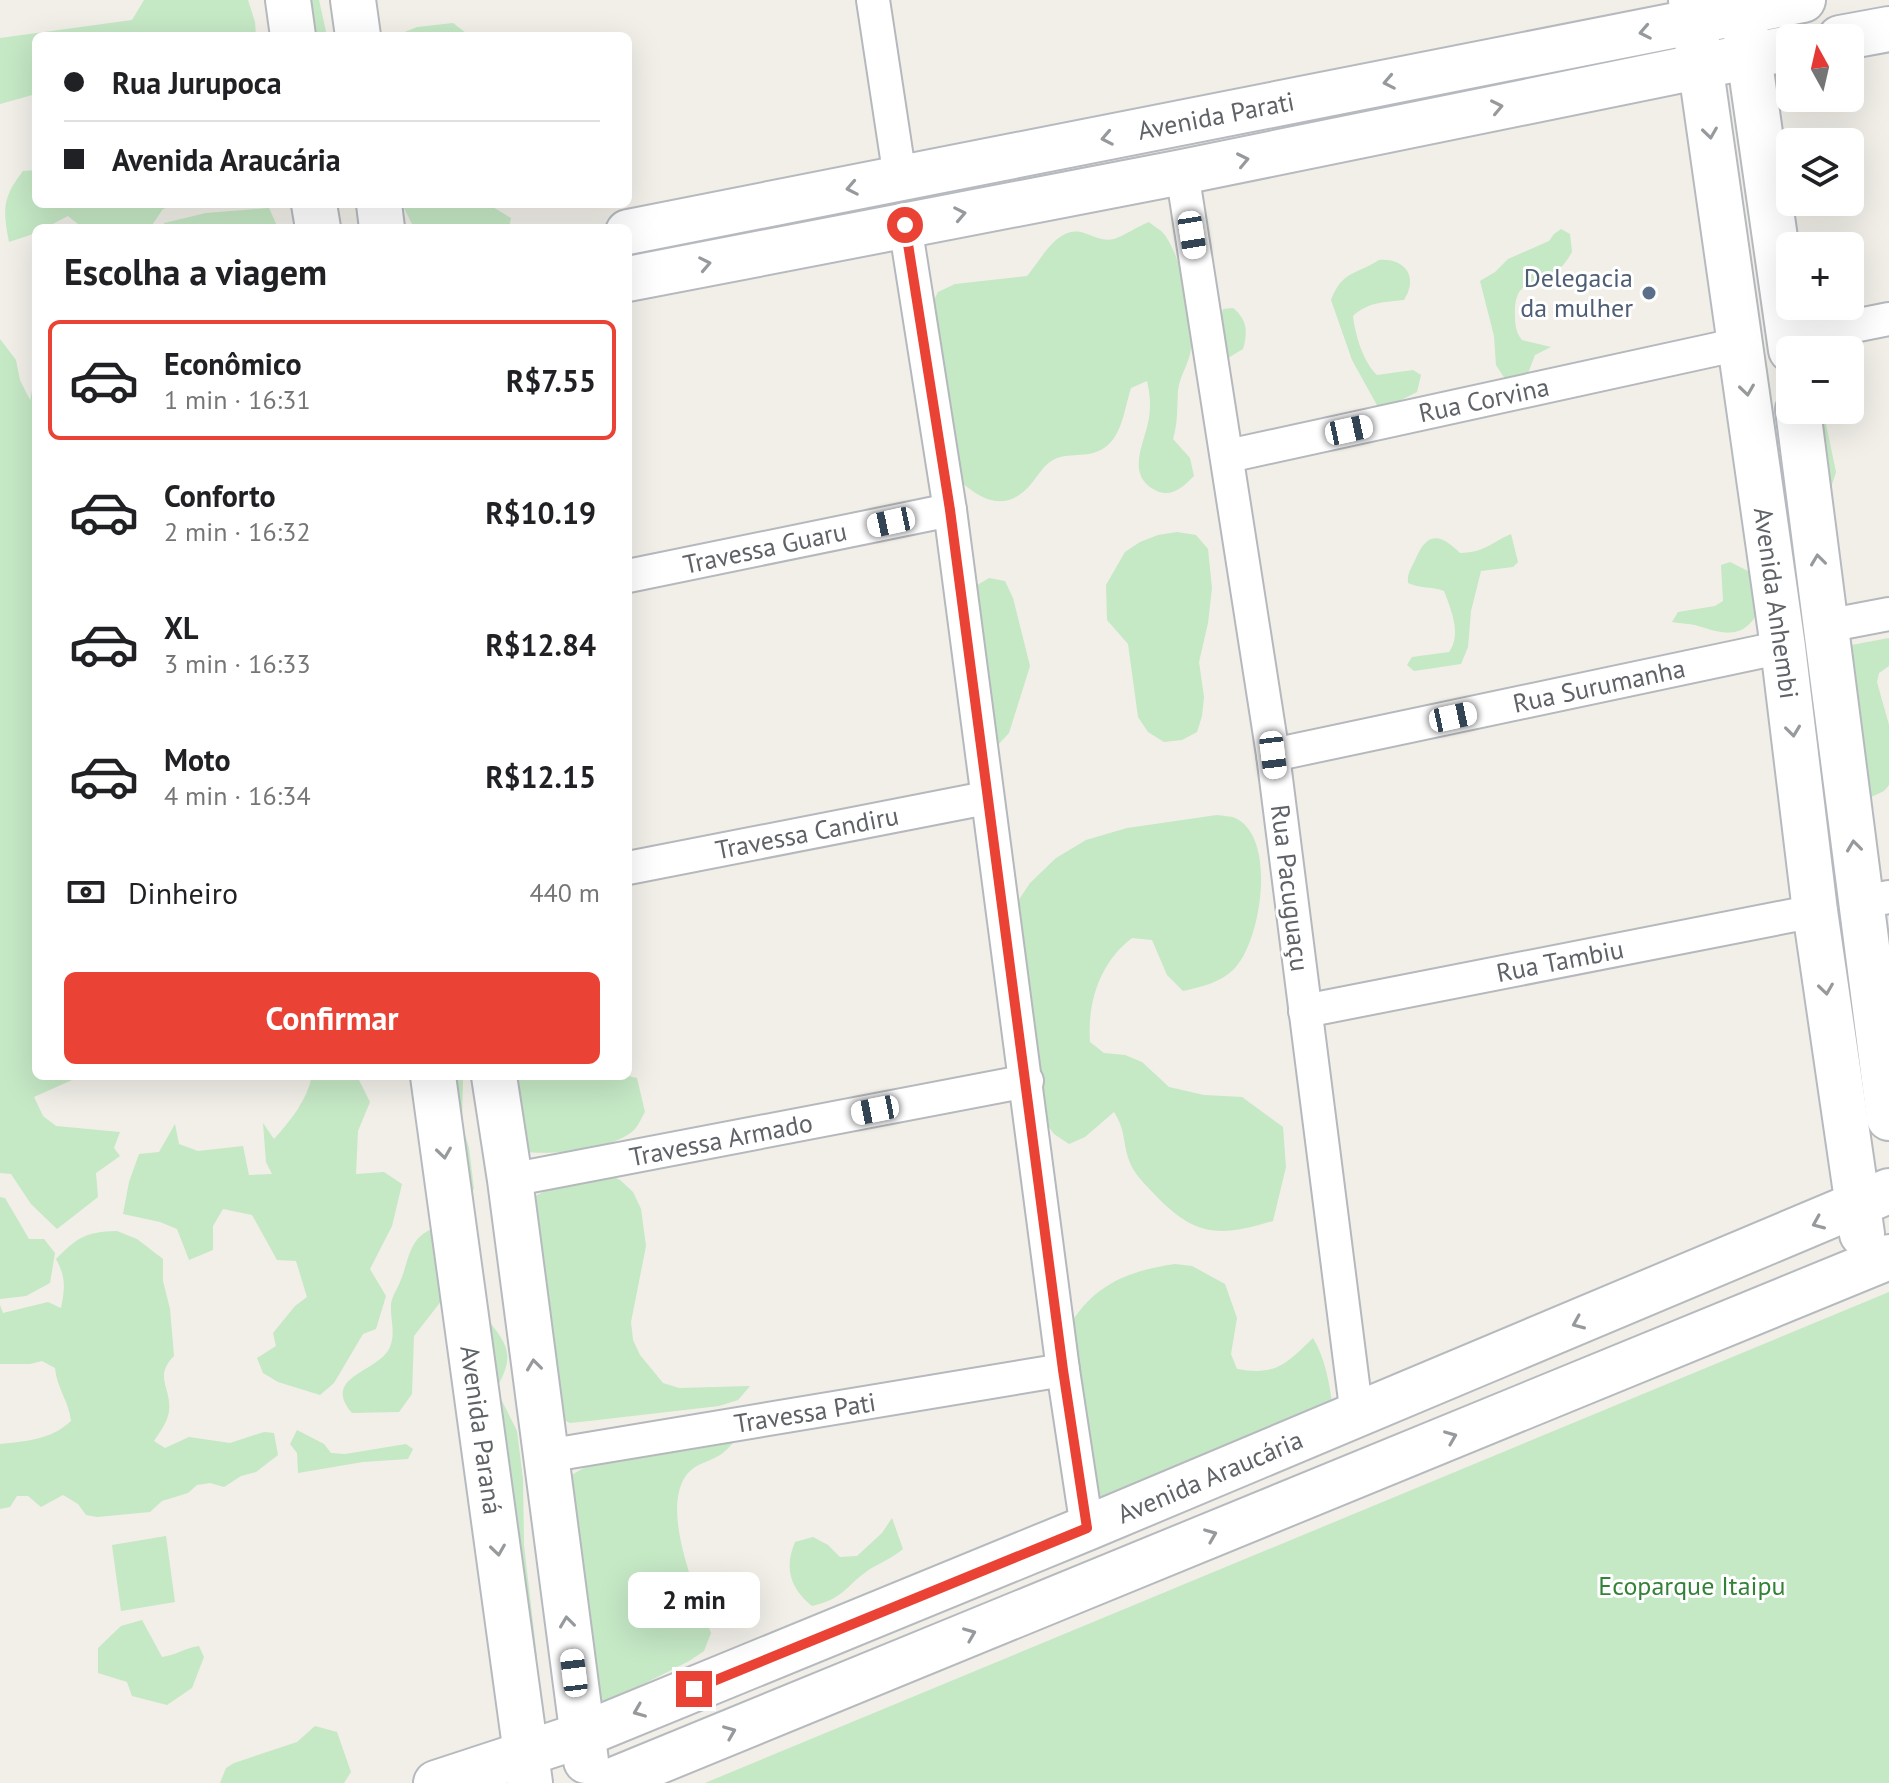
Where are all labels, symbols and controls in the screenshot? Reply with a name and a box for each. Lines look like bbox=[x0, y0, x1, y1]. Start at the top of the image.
one-way arrow bbox=[1638, 22, 1651, 39]
north arrow bbox=[1776, 24, 1864, 112]
map controls bbox=[1776, 24, 1864, 424]
text: Rua Jurupoca bbox=[112, 63, 282, 102]
one-way arrow bbox=[1383, 73, 1397, 90]
street label: Avenida Parati bbox=[1135, 84, 1297, 147]
one-way arrow bbox=[1490, 100, 1504, 117]
one-way arrow bbox=[1701, 126, 1718, 140]
one-way arrow bbox=[1100, 128, 1114, 145]
button: layers bbox=[1776, 128, 1864, 216]
text: Avenida Araucária bbox=[112, 140, 341, 179]
one-way arrow bbox=[1236, 152, 1249, 169]
one-way arrow bbox=[845, 178, 858, 195]
route start bbox=[887, 207, 923, 243]
one-way arrow bbox=[953, 207, 966, 224]
car bbox=[1176, 209, 1208, 261]
button: + bbox=[1776, 232, 1864, 320]
text: Escolha a viagem bbox=[64, 248, 327, 295]
one-way arrow bbox=[697, 256, 711, 273]
place label: Delegacia da mulher bbox=[1520, 261, 1633, 324]
marker: Delegacia da mulher bbox=[1640, 284, 1658, 302]
button: − bbox=[1776, 336, 1864, 424]
icon: car bbox=[68, 344, 140, 416]
text: Econômico bbox=[164, 344, 302, 383]
text: R$7.55 bbox=[506, 361, 596, 400]
street label: Rua Corvina bbox=[1416, 370, 1552, 429]
text: 1 min · 16:31 bbox=[164, 383, 311, 416]
one-way arrow bbox=[1738, 383, 1755, 397]
car bbox=[1323, 413, 1375, 447]
icon: car bbox=[68, 476, 140, 548]
text: Conforto bbox=[164, 476, 276, 515]
text: R$10.19 bbox=[486, 493, 596, 532]
car bbox=[865, 505, 917, 539]
street label: Avenida Anhembi bbox=[1747, 505, 1806, 701]
street label: Travessa Guaru bbox=[680, 514, 850, 581]
text: 2 min · 16:32 bbox=[164, 515, 311, 548]
one-way arrow bbox=[1810, 554, 1827, 567]
icon: car bbox=[68, 608, 140, 680]
text: XL bbox=[164, 608, 198, 647]
text: R$12.84 bbox=[486, 625, 596, 664]
text: 3 min · 16:33 bbox=[164, 647, 311, 680]
street label: Rua Surumanha bbox=[1510, 651, 1688, 720]
car bbox=[1427, 700, 1479, 734]
one-way arrow bbox=[1785, 725, 1802, 738]
car bbox=[1258, 730, 1288, 780]
icon: car bbox=[68, 740, 140, 812]
text: Moto bbox=[164, 740, 231, 779]
text: R$12.15 bbox=[486, 757, 596, 796]
text: 4 min · 16:34 bbox=[164, 779, 311, 812]
street label: Travessa Candiru bbox=[712, 799, 901, 866]
street label: Rua Pacuguaçu bbox=[1264, 803, 1317, 973]
one-way arrow bbox=[1846, 839, 1863, 853]
icon: cash bbox=[64, 870, 108, 914]
text: Dinheiro bbox=[128, 873, 238, 912]
text: 440 m bbox=[529, 876, 600, 909]
street label: Rua Tambiu bbox=[1493, 932, 1626, 989]
button: Confirmar bbox=[64, 972, 600, 1064]
one-way arrow bbox=[1817, 982, 1834, 996]
car bbox=[849, 1094, 901, 1126]
street label: Travessa Armado bbox=[627, 1106, 815, 1173]
one-way arrow bbox=[435, 1146, 452, 1160]
one-way arrow bbox=[1812, 1213, 1826, 1229]
one-way arrow bbox=[1572, 1313, 1586, 1330]
street label: Avenida Paraná bbox=[453, 1343, 510, 1516]
one-way arrow bbox=[526, 1358, 543, 1371]
street label: Travessa Pati bbox=[732, 1385, 878, 1440]
street label: Avenida Araucária bbox=[1112, 1423, 1307, 1530]
one-way arrow bbox=[1443, 1430, 1457, 1446]
one-way arrow bbox=[1203, 1528, 1217, 1545]
one-way arrow bbox=[489, 1543, 506, 1556]
park label: Ecoparque Itaipu bbox=[1598, 1569, 1786, 1602]
callout: 2 min bbox=[628, 1573, 760, 1629]
text: 2 min bbox=[662, 1583, 726, 1616]
one-way arrow bbox=[559, 1616, 576, 1629]
one-way arrow bbox=[962, 1627, 976, 1643]
car bbox=[559, 1648, 589, 1698]
route end bbox=[676, 1671, 712, 1707]
one-way arrow bbox=[633, 1701, 647, 1718]
one-way arrow bbox=[722, 1726, 736, 1742]

